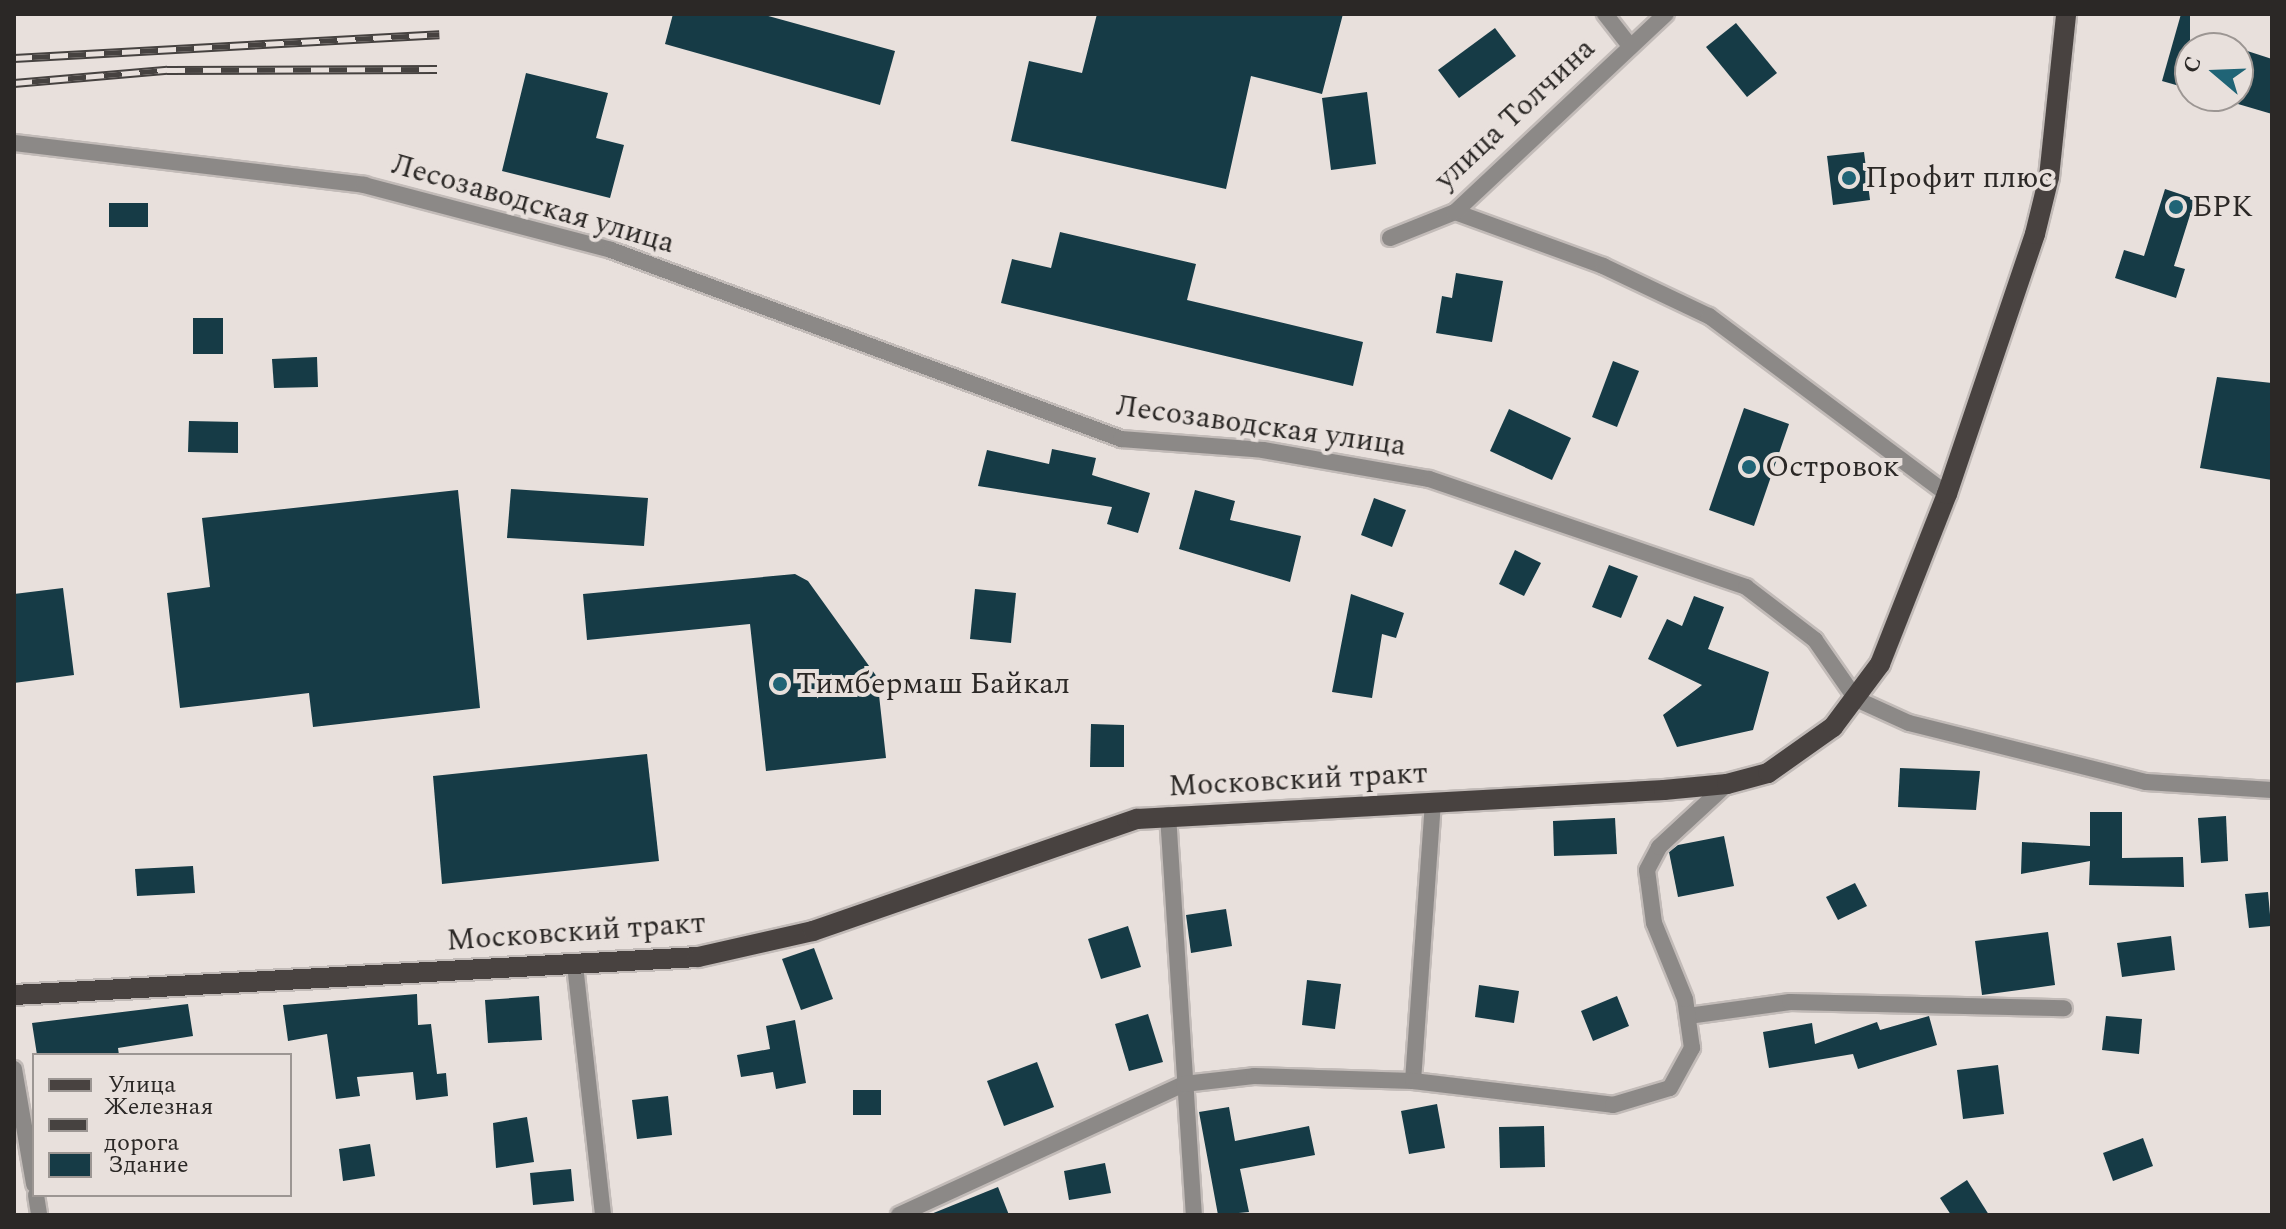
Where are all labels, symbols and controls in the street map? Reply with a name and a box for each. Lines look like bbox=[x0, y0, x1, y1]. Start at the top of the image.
street label: улица Толчина bbox=[1427, 31, 1603, 197]
north arrow bbox=[2174, 32, 2254, 112]
text: С bbox=[2175, 52, 2211, 77]
street label: Лесозаводская улица bbox=[387, 146, 679, 262]
place label: Профит плюс bbox=[1865, 160, 2053, 196]
marker: Профит плюс bbox=[1840, 169, 1858, 187]
place label: БРК bbox=[2192, 189, 2253, 225]
marker: БРК bbox=[2167, 198, 2185, 216]
street label: Лесозаводская улица bbox=[1114, 388, 1408, 464]
place label: Островок bbox=[1765, 449, 1900, 485]
marker: Островок bbox=[1740, 458, 1758, 476]
place label: Тимбермаш Байкал bbox=[796, 666, 1070, 702]
marker: Тимбермаш Байкал bbox=[771, 675, 789, 693]
street label: Московский тракт bbox=[1167, 755, 1429, 805]
street label: Московский тракт bbox=[445, 905, 707, 959]
legend bbox=[32, 1053, 292, 1197]
text: Улица bbox=[108, 1067, 176, 1103]
text: Железная дорога bbox=[104, 1089, 213, 1161]
text: Здание bbox=[108, 1147, 189, 1183]

